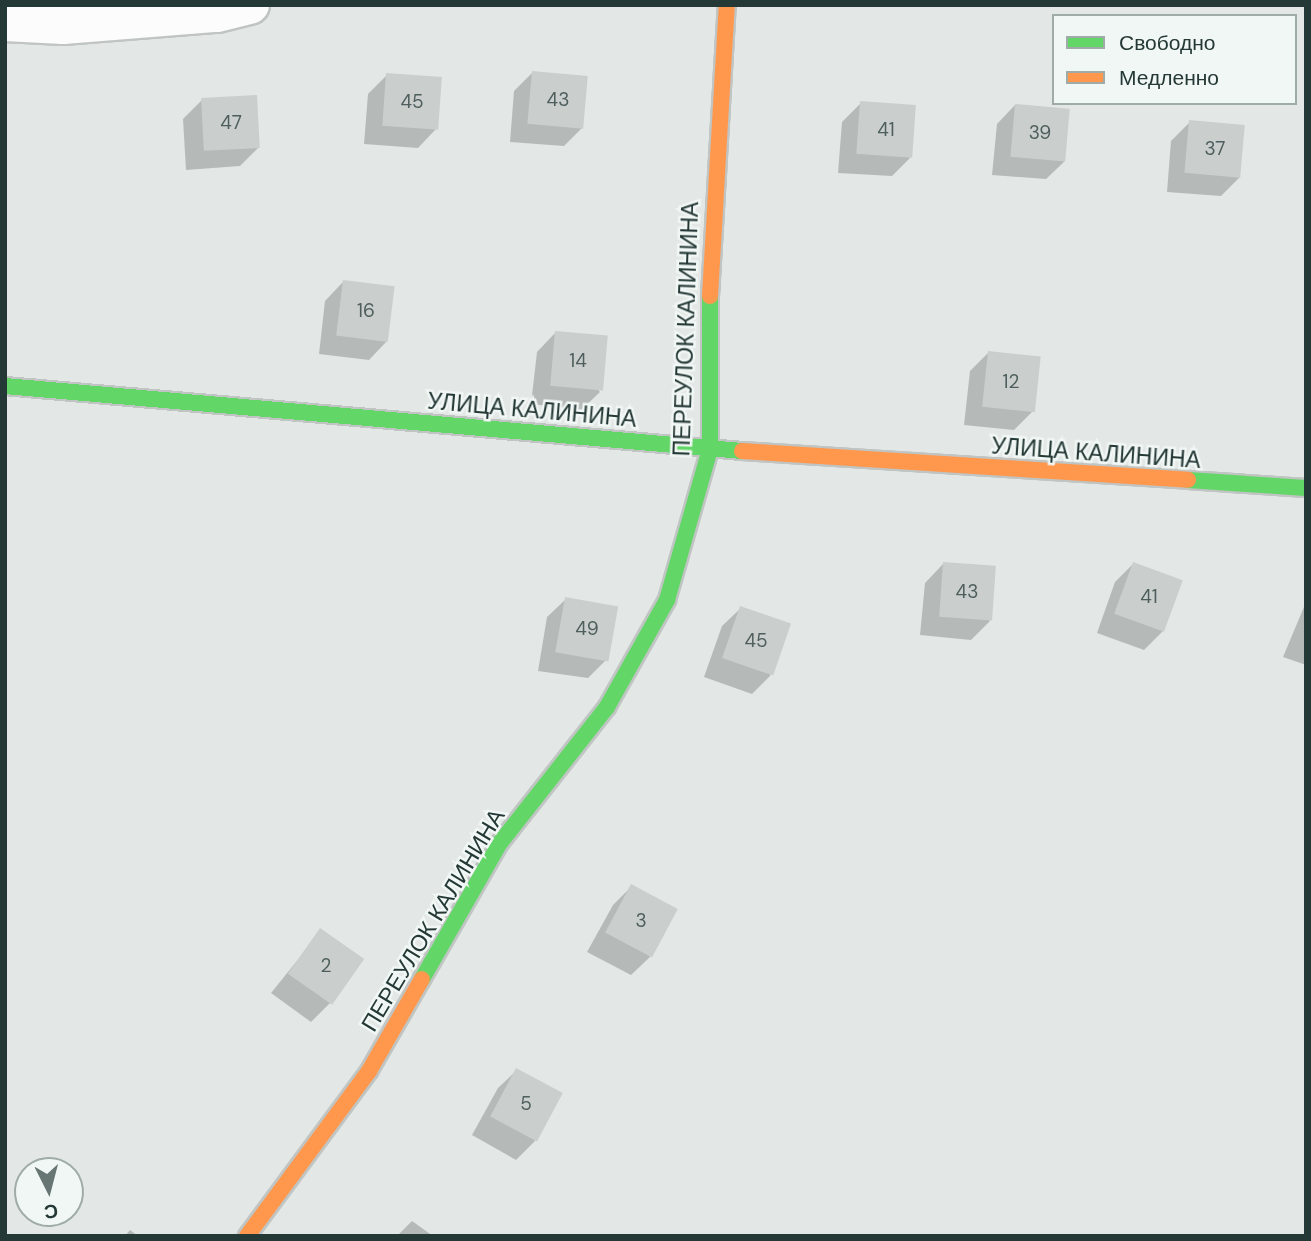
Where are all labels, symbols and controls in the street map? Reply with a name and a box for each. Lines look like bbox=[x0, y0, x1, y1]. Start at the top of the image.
legend bbox=[1052, 14, 1297, 105]
text: Свободно bbox=[1119, 29, 1216, 57]
text: Медленно bbox=[1119, 64, 1219, 92]
house number: 43 bbox=[547, 89, 569, 111]
house number: 45 bbox=[400, 91, 424, 113]
house number: 47 bbox=[220, 112, 242, 134]
house number: 41 bbox=[877, 119, 895, 141]
house number: 39 bbox=[1029, 122, 1051, 144]
house number: 37 bbox=[1204, 138, 1226, 160]
street label: ПЕРЕУЛОК КАЛИНИНА bbox=[668, 201, 704, 457]
house number: 16 bbox=[357, 300, 375, 322]
house number: 14 bbox=[569, 350, 587, 372]
house number: 12 bbox=[1003, 371, 1019, 393]
street label: УЛИЦА КАЛИНИНА bbox=[426, 387, 638, 433]
street label: УЛИЦА КАЛИНИНА bbox=[990, 432, 1202, 474]
house number: 43 bbox=[956, 581, 978, 603]
house number: 41 bbox=[1140, 586, 1158, 608]
house number: 49 bbox=[575, 618, 599, 640]
house number: 45 bbox=[744, 630, 768, 652]
street label: ПЕРЕУЛОК КАЛИНИНА bbox=[356, 804, 510, 1036]
house number: 3 bbox=[635, 910, 647, 932]
house number: 2 bbox=[321, 955, 331, 977]
house number: 5 bbox=[520, 1093, 532, 1115]
north arrow bbox=[14, 1157, 84, 1227]
text: С bbox=[43, 1198, 59, 1225]

